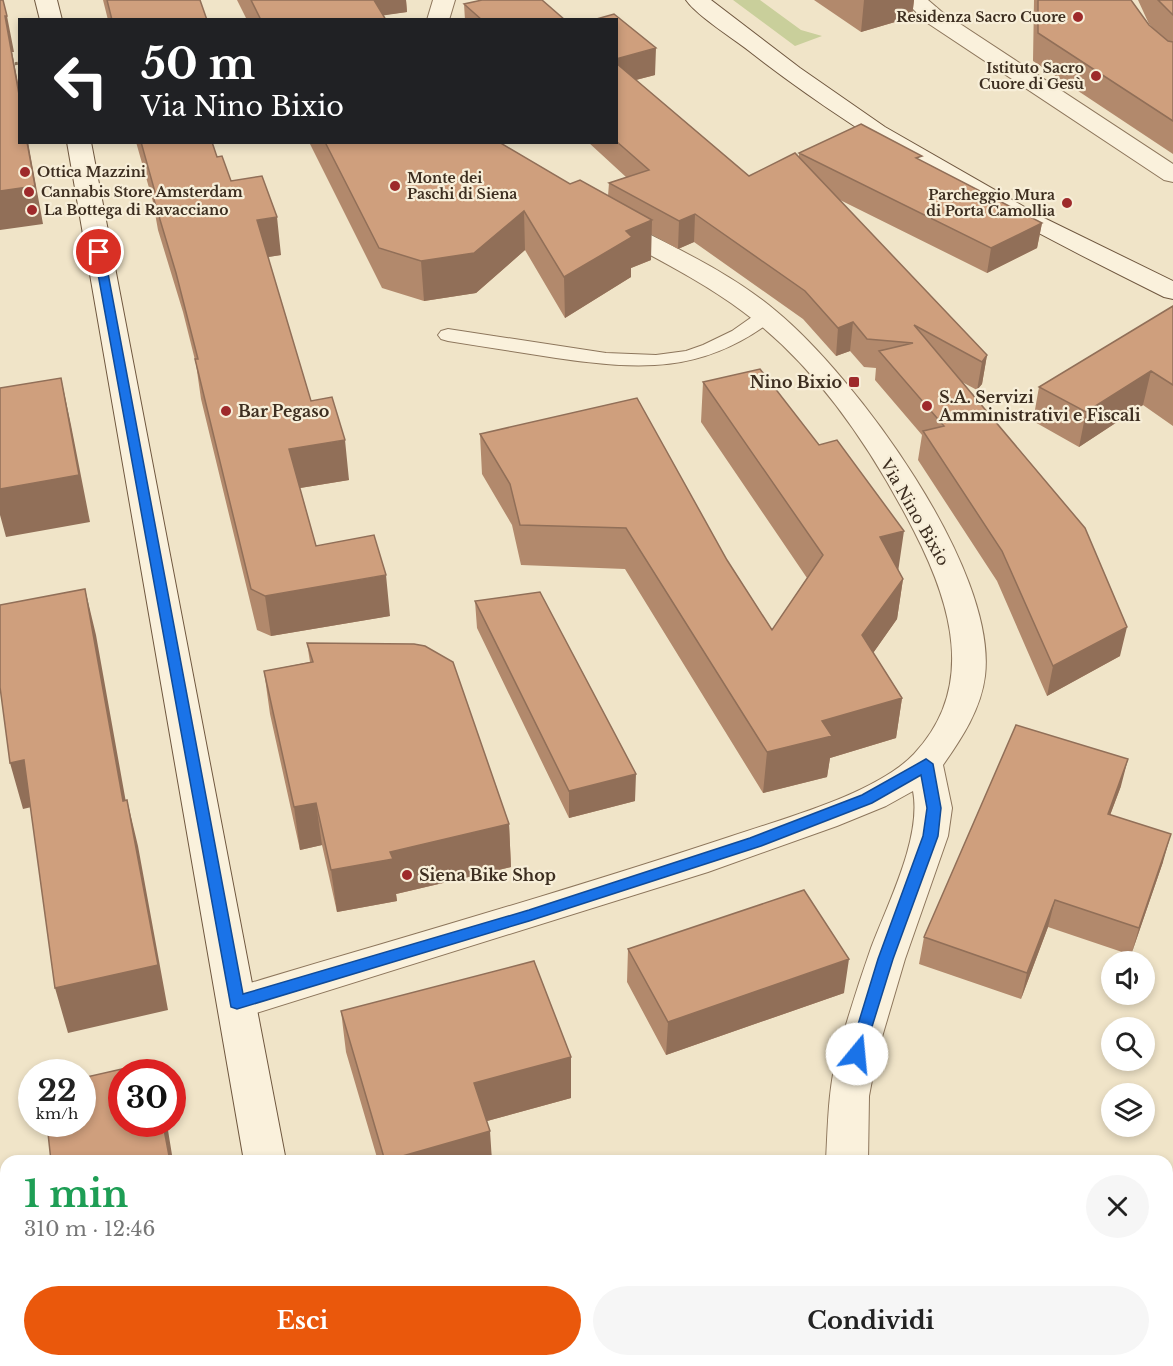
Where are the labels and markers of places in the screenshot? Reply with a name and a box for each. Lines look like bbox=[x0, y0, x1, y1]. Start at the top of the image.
place label: Residenza Sacro Cuore bbox=[896, 8, 1066, 26]
marker: Residenza Sacro Cuore bbox=[1071, 10, 1085, 24]
place label: Istituto Sacro Cuore di Gesù bbox=[979, 59, 1084, 93]
marker: Istituto Sacro Cuore di Gesù bbox=[1089, 69, 1103, 83]
place label: Ottica Mazzini bbox=[37, 163, 146, 181]
marker: Ottica Mazzini bbox=[18, 165, 32, 179]
place label: Monte dei Paschi di Siena bbox=[407, 169, 517, 203]
marker: Monte dei Paschi di Siena bbox=[388, 179, 402, 193]
place label: Cannabis Store Amsterdam bbox=[41, 183, 243, 201]
marker: Cannabis Store Amsterdam bbox=[22, 185, 36, 199]
place label: Parcheggio Mura di Porta Camollia bbox=[926, 186, 1055, 220]
marker: Parcheggio Mura di Porta Camollia bbox=[1060, 196, 1074, 210]
place label: La Bottega di Ravacciano bbox=[44, 201, 228, 219]
marker: La Bottega di Ravacciano bbox=[25, 203, 39, 217]
pin bbox=[73, 226, 124, 277]
place label: Nino Bixio bbox=[750, 372, 842, 392]
marker: Nino Bixio bbox=[847, 375, 861, 389]
place label: S.A. Servizi Amministrativi e Fiscali bbox=[938, 387, 1141, 425]
marker: S.A. Servizi Amministrativi e Fiscali bbox=[920, 399, 934, 413]
place label: Bar Pegaso bbox=[238, 401, 329, 421]
marker: Bar Pegaso bbox=[219, 404, 233, 418]
place label: Siena Bike Shop bbox=[419, 865, 556, 885]
marker: Siena Bike Shop bbox=[400, 868, 414, 882]

